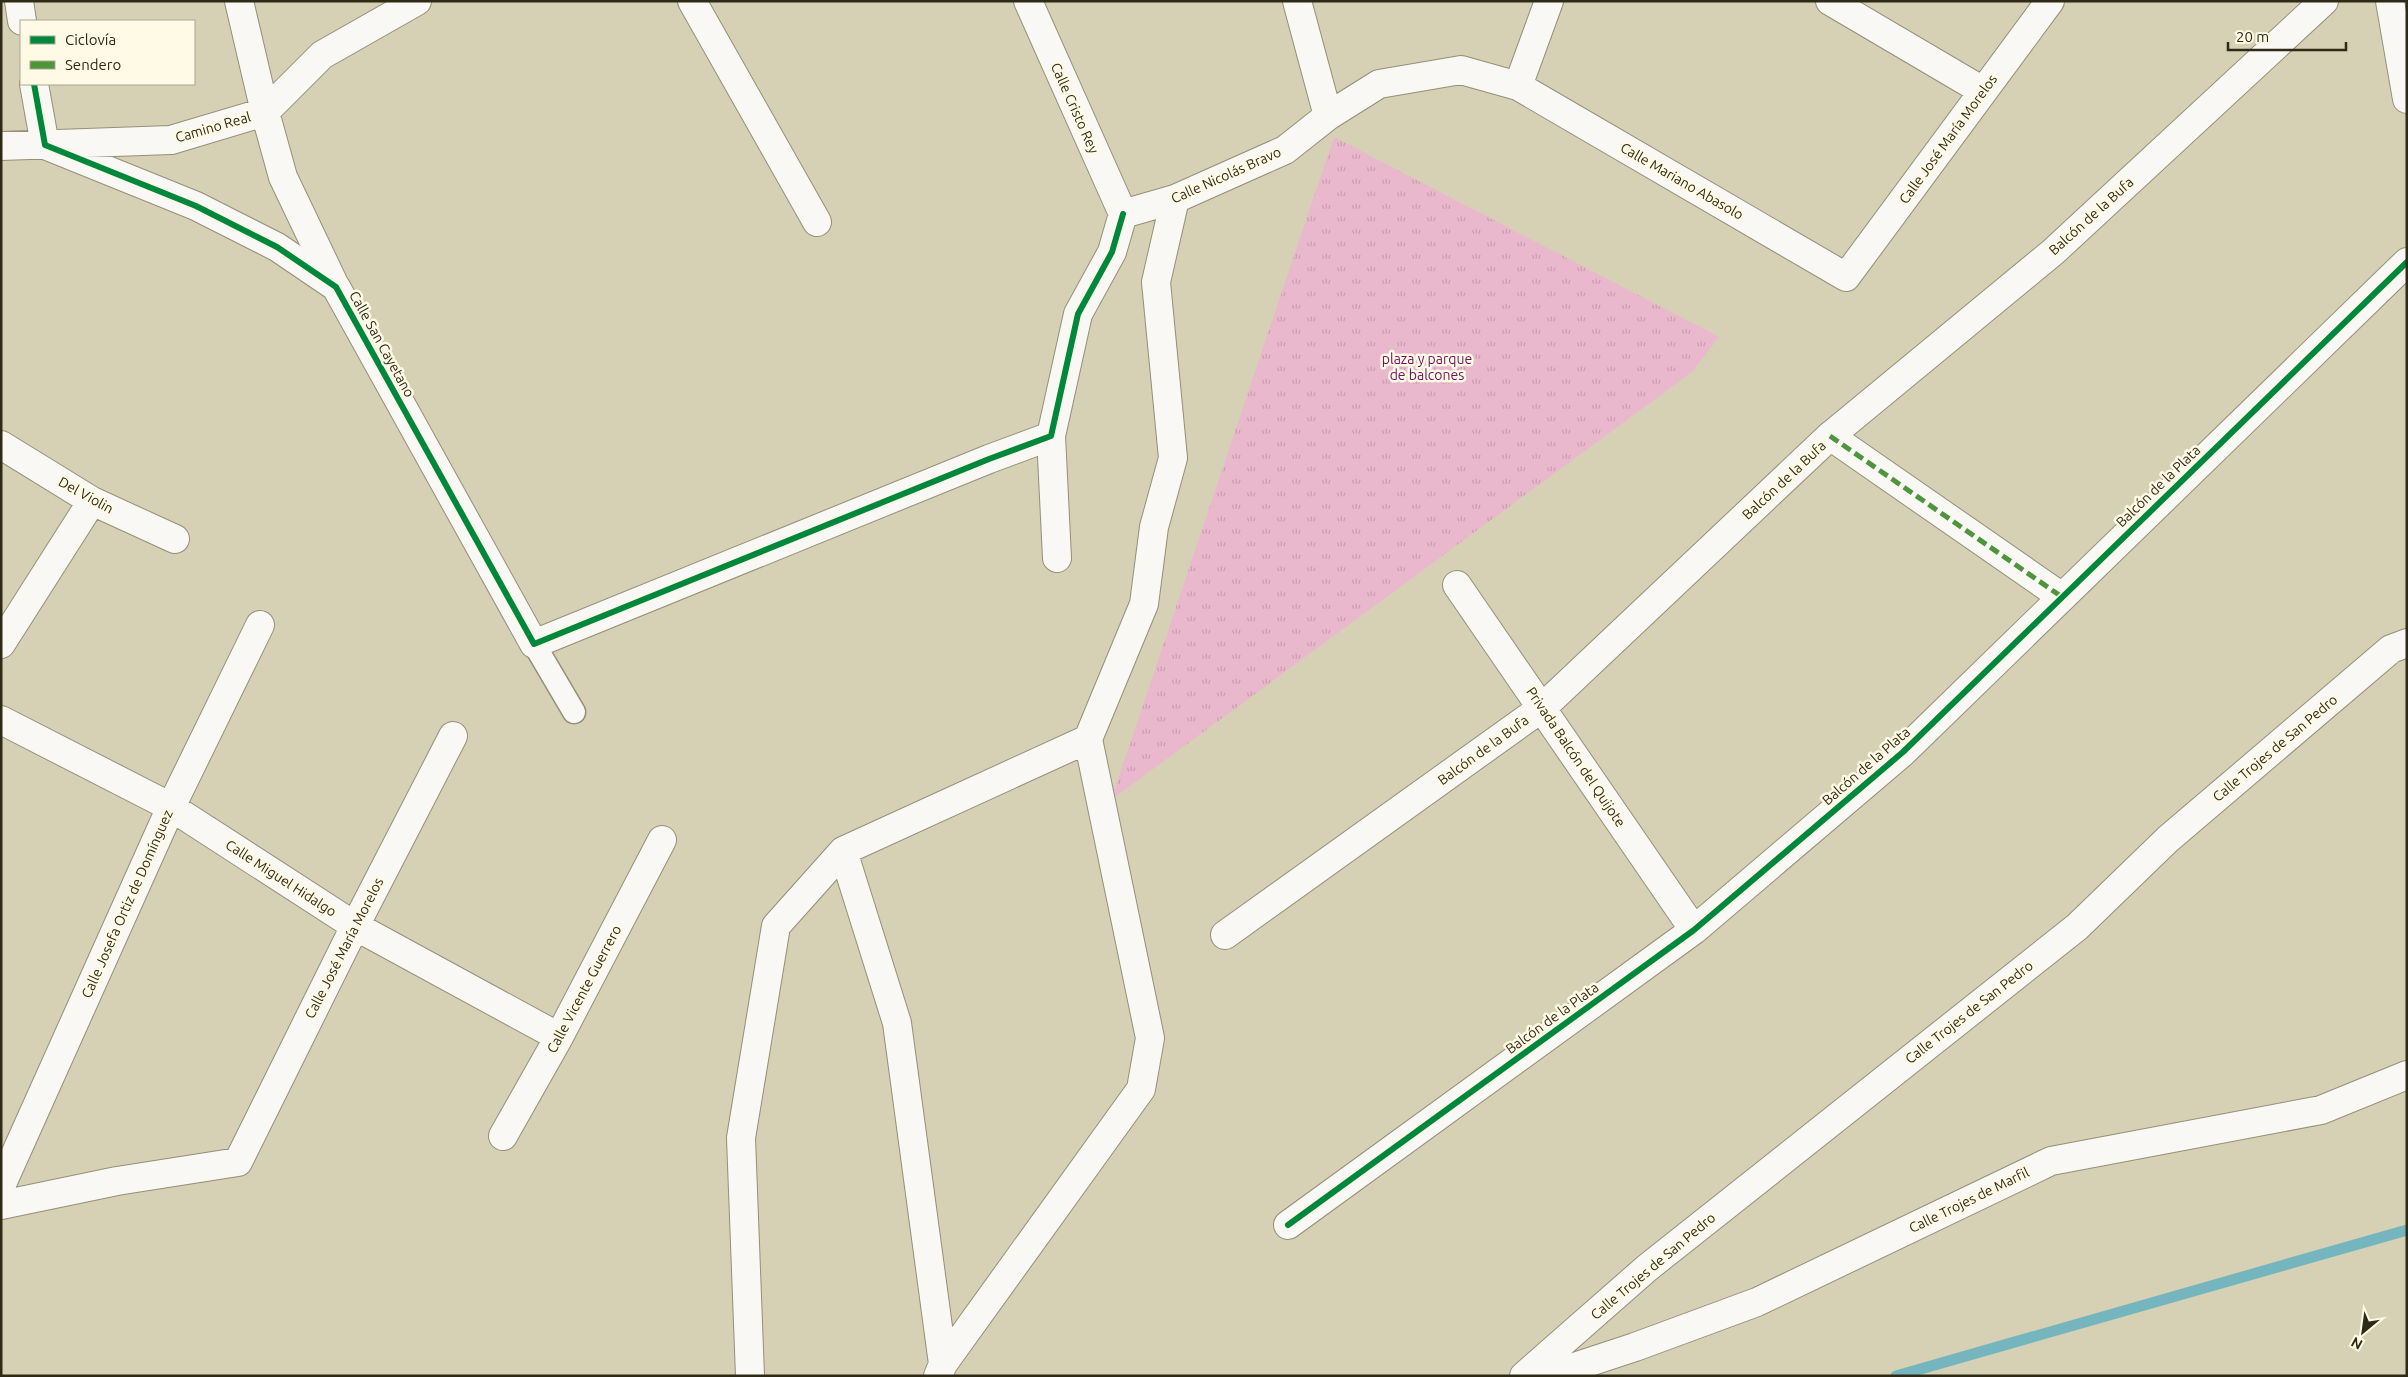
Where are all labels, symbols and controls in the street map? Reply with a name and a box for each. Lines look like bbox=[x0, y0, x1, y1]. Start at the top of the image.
legend bbox=[20, 20, 195, 85]
scale bar bbox=[2228, 20, 2346, 52]
text: 20 m bbox=[2236, 28, 2269, 45]
text: Ciclovía bbox=[65, 31, 116, 48]
text: Sendero bbox=[65, 56, 121, 73]
street label: Calle Cristo Rey bbox=[1048, 60, 1102, 156]
street label: Calle José María Morelos bbox=[1896, 71, 2000, 207]
street label: Camino Real bbox=[173, 108, 253, 145]
street label: Calle Mariano Abasolo bbox=[1618, 139, 1746, 223]
street label: Calle Nicolás Bravo bbox=[1169, 144, 1283, 206]
street label: Balcón de la Bufa bbox=[2045, 174, 2137, 258]
street label: Calle San Cayetano bbox=[346, 288, 418, 400]
park label: plaza y parque de balcones bbox=[1382, 351, 1472, 383]
street label: Balcón de la Bufa bbox=[1739, 437, 1829, 523]
street label: Balcón de la Plata bbox=[2113, 442, 2203, 530]
street label: Del Violin bbox=[56, 473, 116, 517]
street label: Privada Balcón del Quijote bbox=[1523, 684, 1629, 830]
street label: Calle Trojes de San Pedro bbox=[2209, 691, 2341, 805]
street label: Balcón de la Bufa bbox=[1435, 712, 1531, 788]
street label: Balcón de la Plata bbox=[1819, 724, 1913, 808]
street label: Calle Josefa Ortiz de Domínguez bbox=[78, 807, 176, 1001]
street label: Calle Miguel Hidalgo bbox=[223, 836, 339, 920]
street label: Calle José María Morelos bbox=[301, 875, 387, 1021]
street label: Calle Vicente Guerrero bbox=[544, 922, 624, 1056]
street label: Calle Trojes de San Pedro bbox=[1902, 957, 2036, 1067]
street label: Balcón de la Plata bbox=[1502, 979, 1602, 1057]
street label: Calle Trojes de Marfil bbox=[1906, 1164, 2032, 1236]
street label: Calle Trojes de San Pedro bbox=[1587, 1209, 1719, 1323]
north arrow bbox=[2338, 1307, 2388, 1357]
text: N bbox=[2348, 1334, 2365, 1353]

